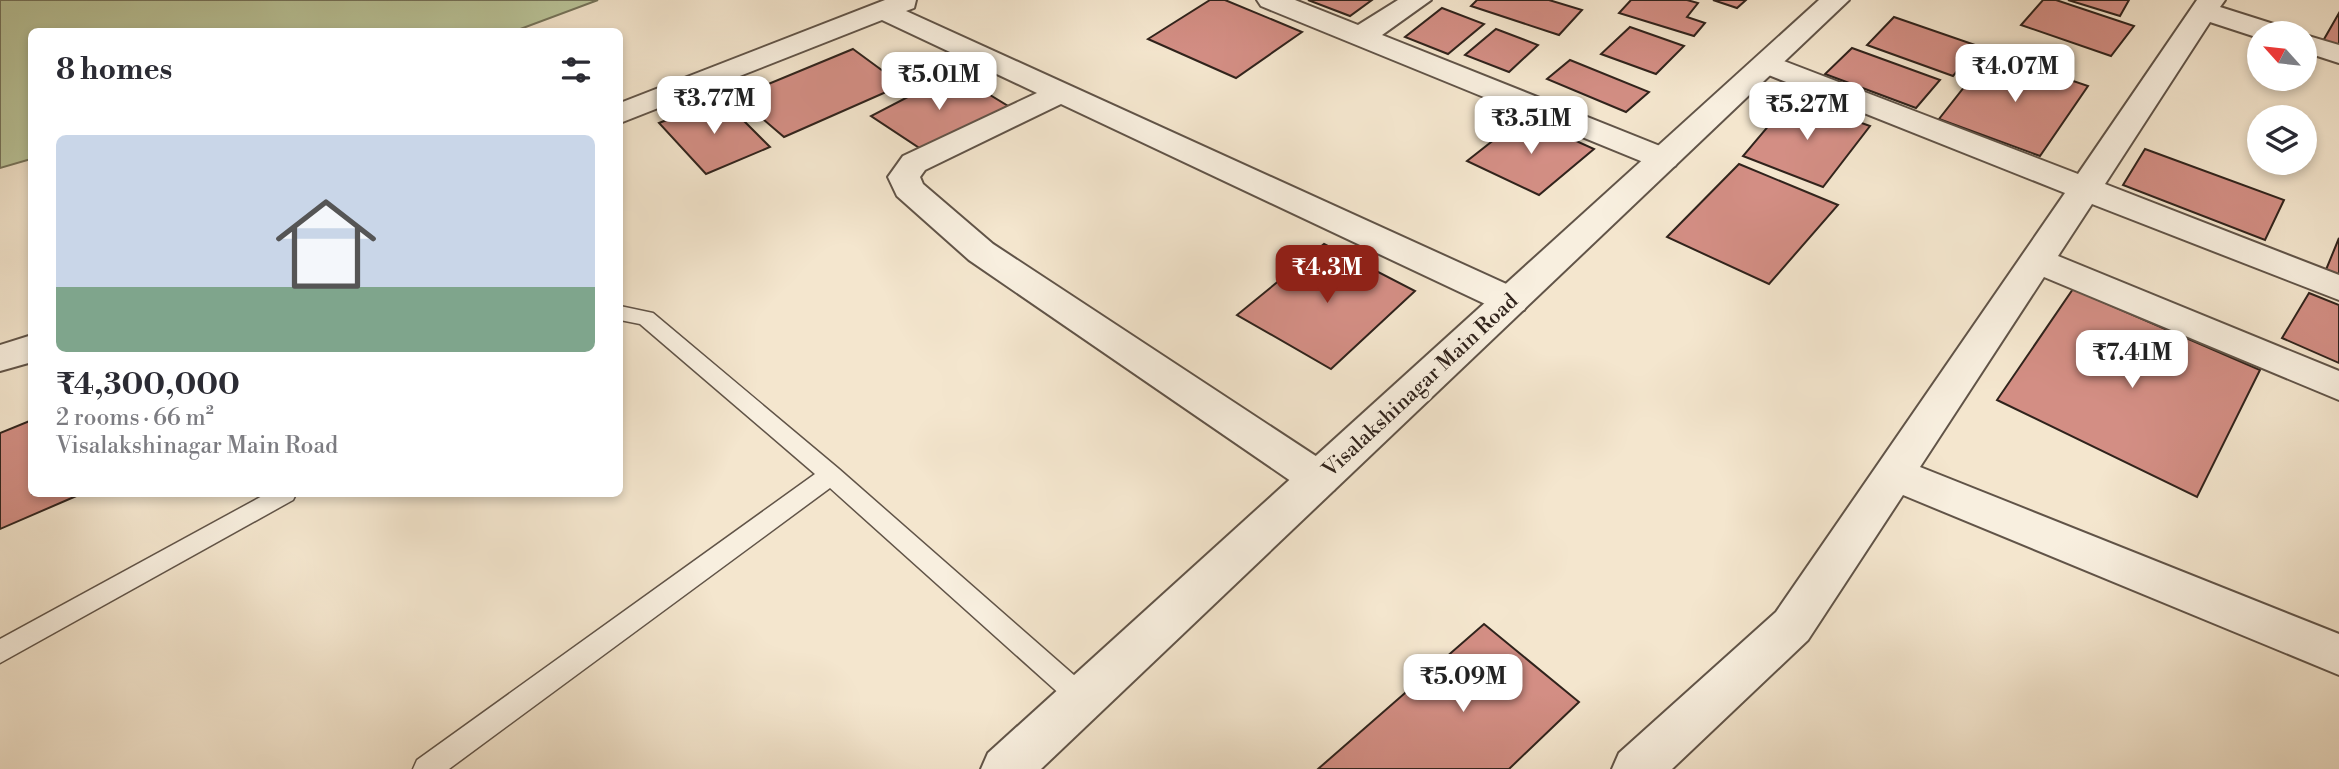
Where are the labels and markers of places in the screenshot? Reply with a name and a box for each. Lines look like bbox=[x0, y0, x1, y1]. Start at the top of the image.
pin: ₹4.07M bbox=[1958, 44, 2072, 104]
pin: ₹5.01M bbox=[882, 52, 996, 112]
pin: ₹3.77M bbox=[657, 76, 771, 136]
pin: ₹5.27M bbox=[1750, 82, 1864, 142]
pin: ₹3.51M bbox=[1474, 96, 1588, 156]
pin: ₹4.3M bbox=[1278, 246, 1376, 305]
pin: ₹7.41M bbox=[2075, 330, 2189, 390]
pin: ₹5.09M bbox=[1406, 654, 1520, 714]

